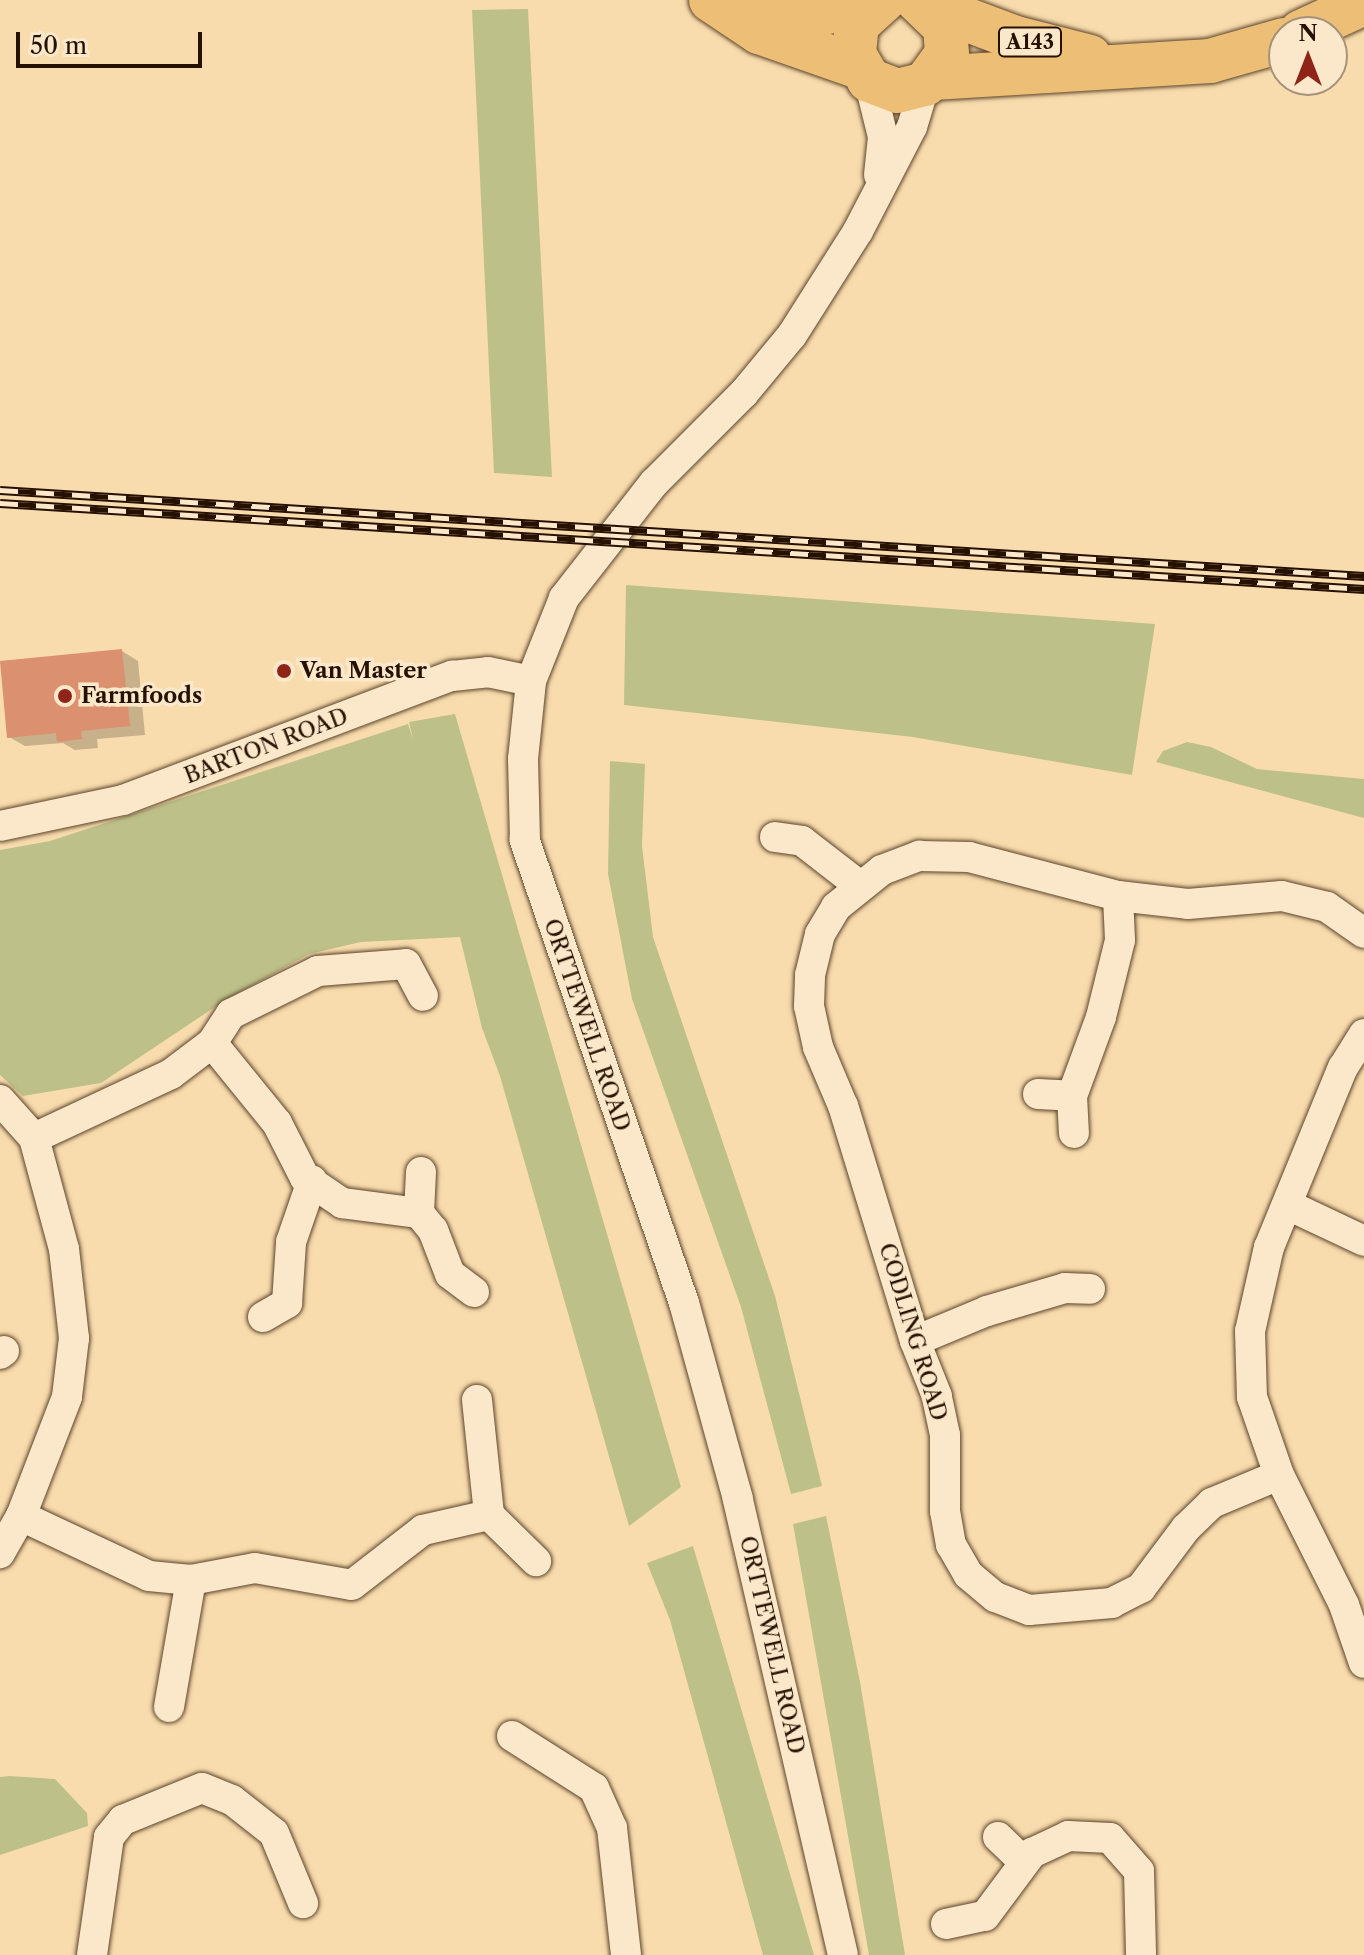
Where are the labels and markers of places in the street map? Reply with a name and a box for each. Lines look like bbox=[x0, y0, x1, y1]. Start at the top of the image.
place label: Van Master bbox=[300, 658, 427, 684]
marker: Van Master bbox=[275, 662, 293, 680]
place label: Farmfoods bbox=[81, 683, 202, 709]
marker: Farmfoods bbox=[56, 687, 74, 705]

